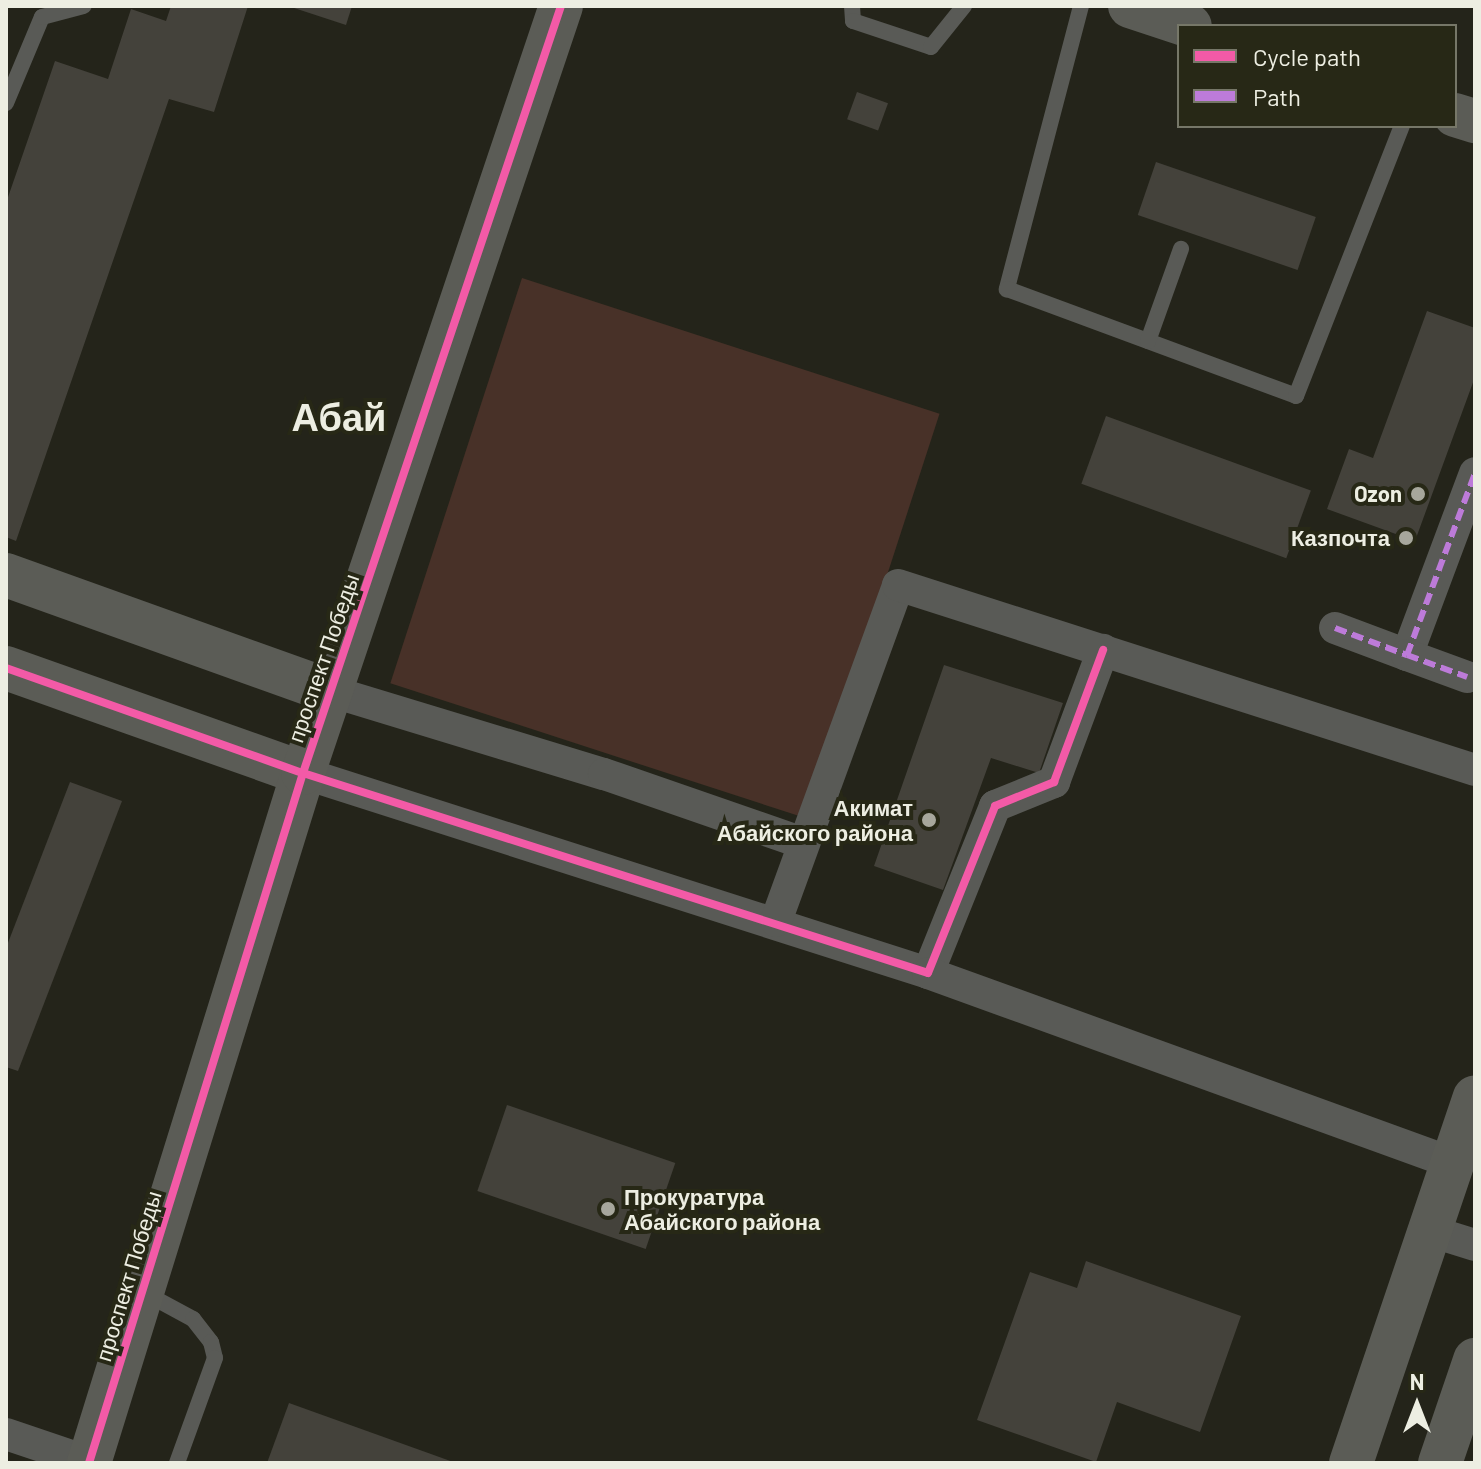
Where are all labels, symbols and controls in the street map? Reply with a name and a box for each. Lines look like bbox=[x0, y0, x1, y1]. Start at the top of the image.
legend bbox=[1177, 24, 1457, 128]
text: Cycle path bbox=[1253, 42, 1361, 71]
text: Path bbox=[1253, 82, 1301, 111]
district label: Абай bbox=[292, 394, 386, 440]
place label: Ozon bbox=[1354, 481, 1402, 507]
marker: Ozon bbox=[1409, 485, 1427, 503]
place label: Казпочта bbox=[1291, 525, 1390, 551]
marker: Казпочта bbox=[1397, 529, 1415, 547]
street label: проспект Победы bbox=[282, 570, 364, 746]
place label: Акимат Абайского района bbox=[717, 794, 913, 846]
marker: Акимат Абайского района bbox=[920, 811, 938, 829]
place label: Прокуратура Абайского района bbox=[624, 1183, 820, 1234]
street label: проспект Победы bbox=[90, 1188, 166, 1364]
marker: Прокуратура Абайского района bbox=[599, 1200, 617, 1218]
north arrow bbox=[1377, 1365, 1457, 1445]
text: N bbox=[1410, 1368, 1424, 1394]

